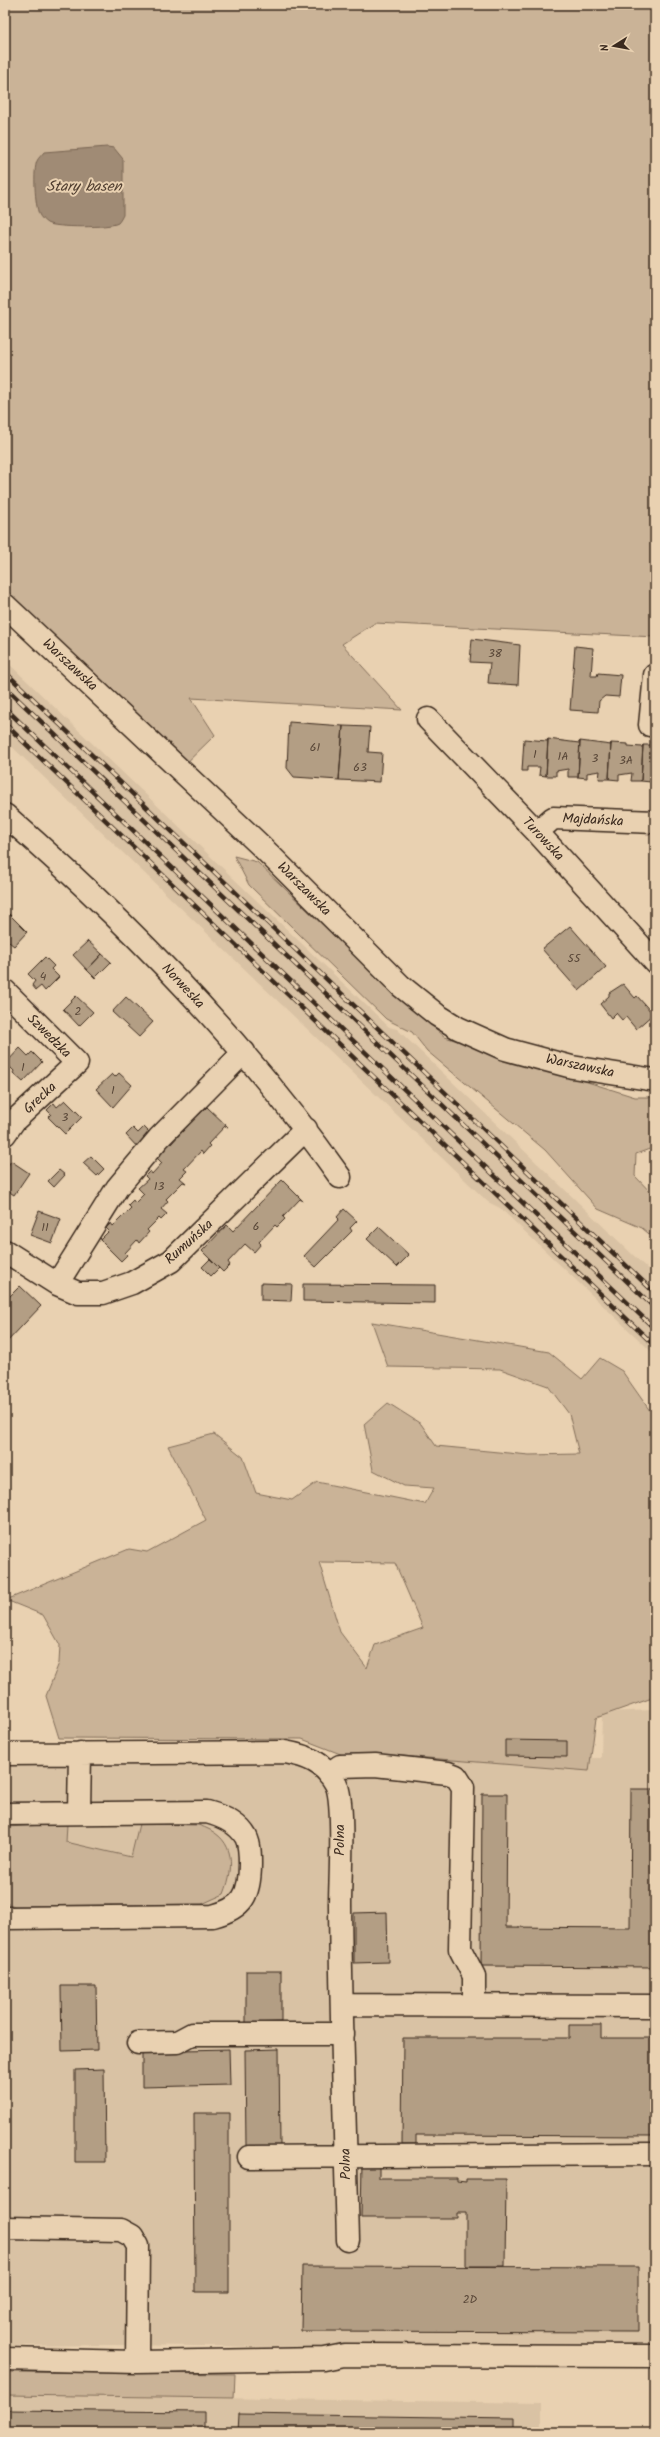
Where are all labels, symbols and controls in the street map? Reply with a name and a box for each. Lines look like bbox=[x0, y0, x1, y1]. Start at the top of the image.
north arrow bbox=[594, 26, 634, 66]
text: N bbox=[596, 43, 615, 53]
water label: Stary basen bbox=[47, 175, 122, 199]
street label: Warszawska bbox=[37, 633, 103, 697]
house number: 38 bbox=[488, 644, 503, 663]
house number: 61 bbox=[310, 738, 320, 757]
house number: 1 bbox=[533, 745, 537, 764]
house number: 1A bbox=[557, 747, 569, 766]
house number: 3 bbox=[592, 749, 599, 768]
house number: 3A bbox=[619, 751, 633, 770]
house number: 63 bbox=[353, 758, 367, 777]
street label: Majdańska bbox=[562, 807, 624, 833]
street label: Turowska bbox=[517, 812, 569, 866]
street label: Warszawska bbox=[272, 857, 336, 921]
house number: 55 bbox=[568, 949, 582, 968]
street label: Norweska bbox=[156, 958, 210, 1014]
house number: 4 bbox=[40, 967, 47, 986]
house number: 2 bbox=[75, 1002, 82, 1021]
street label: Szwedzka bbox=[22, 1009, 76, 1063]
street label: Warszawska bbox=[544, 1048, 616, 1084]
house number: 1 bbox=[21, 1058, 25, 1077]
street label: Grecka bbox=[18, 1077, 62, 1119]
house number: 1 bbox=[111, 1081, 115, 1100]
house number: 3 bbox=[62, 1108, 69, 1127]
house number: 13 bbox=[154, 1177, 164, 1196]
street label: Rumuńska bbox=[160, 1214, 218, 1270]
house number: 6 bbox=[253, 1217, 259, 1236]
house number: 11 bbox=[41, 1218, 49, 1237]
street label: Polna bbox=[329, 1824, 351, 1856]
street label: Polna bbox=[335, 2148, 357, 2180]
house number: 2D bbox=[463, 2290, 478, 2309]

